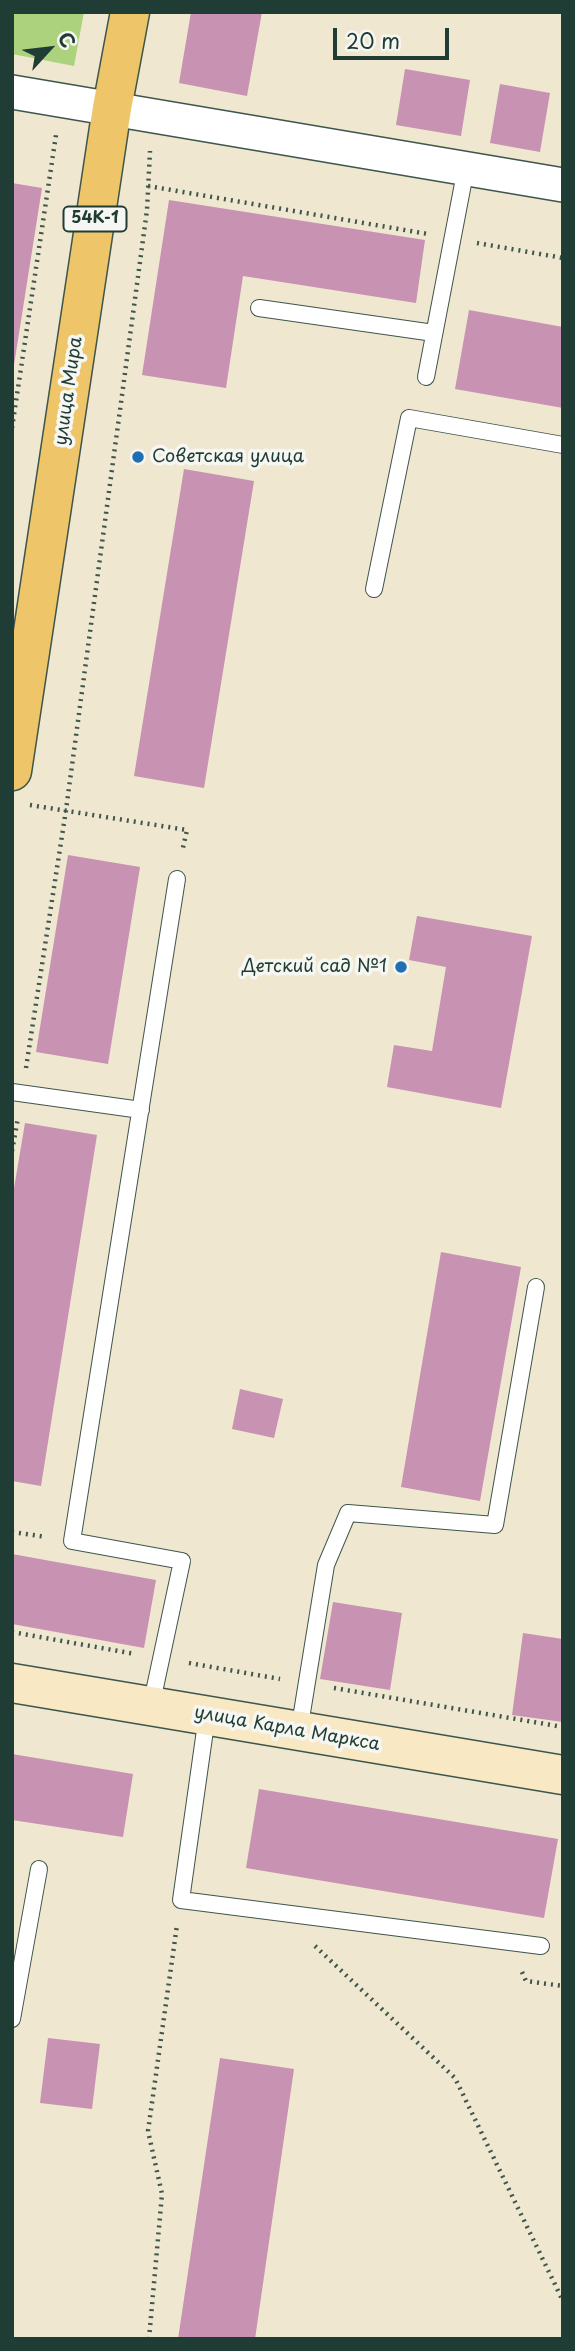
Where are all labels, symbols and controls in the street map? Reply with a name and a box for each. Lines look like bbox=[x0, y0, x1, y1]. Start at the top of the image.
north arrow bbox=[14, 14, 84, 84]
scale bar bbox=[337, 14, 452, 58]
text: 20 m bbox=[346, 24, 400, 56]
text: С bbox=[52, 27, 83, 52]
road number: 54К-1 bbox=[64, 206, 126, 232]
street label: улица Мира bbox=[51, 335, 87, 447]
place label: Советская улица bbox=[152, 446, 304, 468]
marker: Советская улица bbox=[130, 449, 146, 465]
place label: Детский сад №1 bbox=[242, 956, 387, 978]
marker: Детский сад №1 bbox=[393, 959, 409, 975]
street label: улица Карла Маркса bbox=[192, 1702, 382, 1756]

